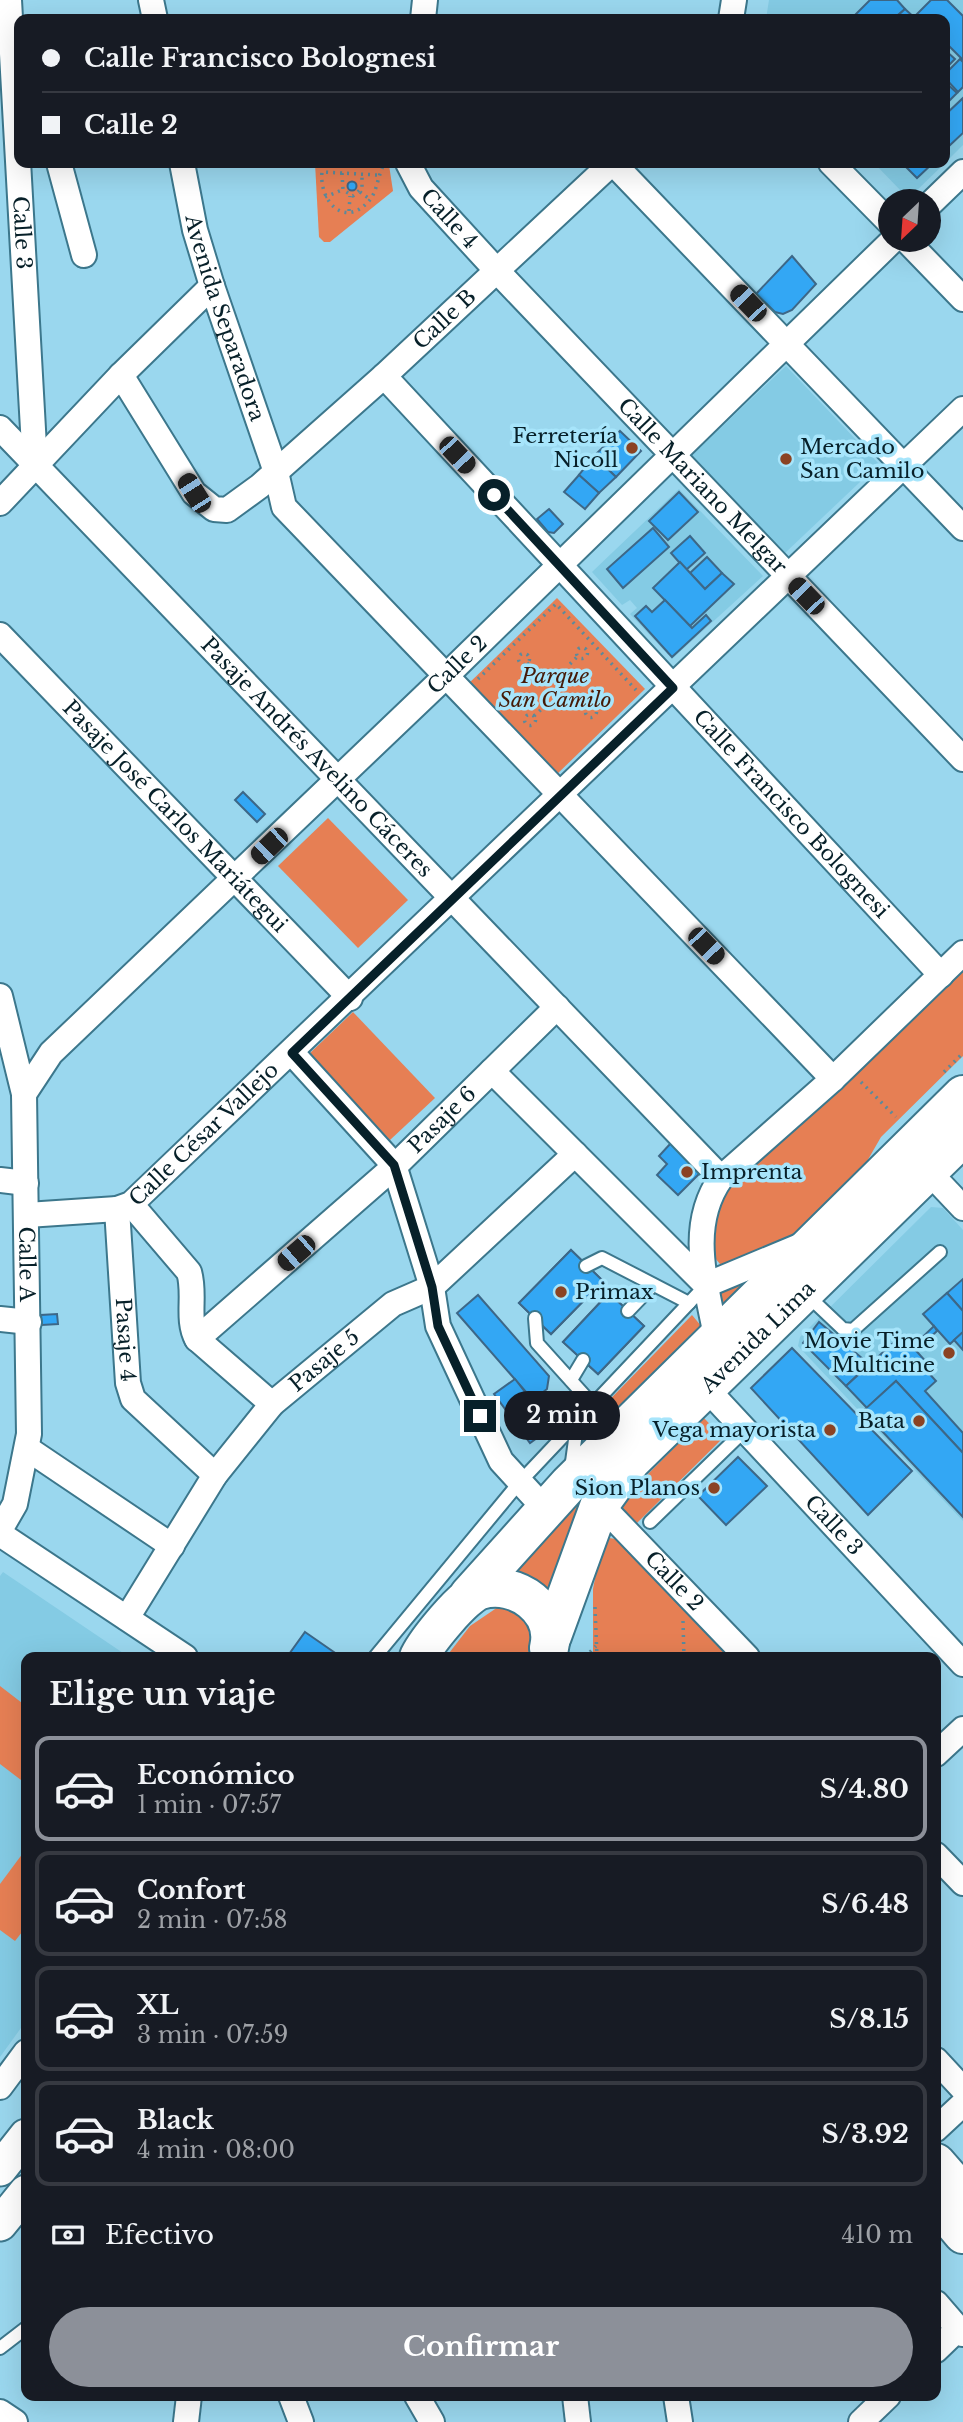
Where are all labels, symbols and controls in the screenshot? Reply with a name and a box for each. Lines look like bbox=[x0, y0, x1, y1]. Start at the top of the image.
text: Calle Francisco Bolognesi bbox=[84, 42, 436, 74]
text: Calle 2 bbox=[84, 109, 178, 141]
street label: Calle 4 bbox=[415, 183, 483, 254]
north arrow bbox=[878, 189, 942, 252]
map controls bbox=[878, 189, 941, 252]
street label: Calle 3 bbox=[7, 195, 37, 270]
street label: Avenida Separadora bbox=[179, 212, 271, 425]
car bbox=[726, 281, 771, 325]
street label: Calle B bbox=[408, 284, 481, 355]
street label: Calle Mariano Melgar bbox=[612, 393, 792, 579]
place label: Ferretería Nicoll bbox=[512, 423, 618, 473]
car bbox=[435, 432, 480, 478]
place label: Mercado San Camilo bbox=[800, 434, 924, 484]
marker: Ferretería Nicoll bbox=[624, 440, 640, 456]
marker: Mercado San Camilo bbox=[778, 451, 794, 467]
car bbox=[174, 470, 215, 516]
route start bbox=[478, 479, 510, 511]
car bbox=[784, 574, 829, 618]
street label: Calle 2 bbox=[422, 630, 493, 700]
street label: Pasaje Andrés Avelino Cáceres bbox=[195, 632, 438, 883]
park label: Parque San Camilo bbox=[498, 663, 612, 713]
street label: Pasaje José Carlos Mariátegui bbox=[57, 695, 293, 938]
street label: Calle Francisco Bolognesi bbox=[688, 704, 895, 924]
car bbox=[247, 824, 292, 868]
car bbox=[684, 924, 729, 968]
street label: Calle César Vallejo bbox=[124, 1057, 284, 1212]
street label: Pasaje 6 bbox=[403, 1081, 482, 1159]
place label: Imprenta bbox=[701, 1159, 803, 1185]
marker: Imprenta bbox=[679, 1164, 695, 1180]
street label: Calle A bbox=[13, 1226, 40, 1303]
car bbox=[274, 1231, 319, 1275]
street label: Avenida Lima bbox=[695, 1275, 821, 1399]
place label: Primax bbox=[575, 1279, 654, 1305]
marker: Primax bbox=[553, 1284, 569, 1300]
street label: Pasaje 4 bbox=[110, 1297, 141, 1382]
street label: Pasaje 5 bbox=[284, 1324, 365, 1397]
place label: Movie Time Multicine bbox=[804, 1328, 935, 1378]
marker: Movie Time Multicine bbox=[941, 1345, 957, 1361]
callout: 2 min bbox=[504, 1392, 620, 1440]
route end bbox=[464, 1400, 496, 1432]
text: 2 min bbox=[526, 1401, 598, 1429]
place label: Bata bbox=[858, 1408, 905, 1434]
marker: Bata bbox=[911, 1413, 927, 1429]
place label: Vega mayorista bbox=[652, 1417, 816, 1443]
marker: Vega mayorista bbox=[822, 1422, 838, 1438]
place label: Sion Planos bbox=[574, 1475, 700, 1501]
marker: Sion Planos bbox=[706, 1480, 722, 1496]
street label: Calle 3 bbox=[799, 1490, 868, 1561]
street label: Calle 2 bbox=[639, 1546, 709, 1617]
text: Elige un viaje bbox=[49, 1674, 276, 1714]
icon: car bbox=[53, 1757, 116, 1820]
text: Económico bbox=[137, 1759, 295, 1791]
text: S/4.80 bbox=[820, 1773, 909, 1805]
text: 1 min · 07:57 bbox=[137, 1791, 281, 1819]
icon: car bbox=[53, 1872, 116, 1935]
text: Confort bbox=[137, 1874, 246, 1906]
text: S/6.48 bbox=[821, 1888, 909, 1920]
text: 2 min · 07:58 bbox=[137, 1906, 287, 1934]
icon: car bbox=[53, 1987, 116, 2050]
text: XL bbox=[137, 1989, 179, 2021]
text: S/8.15 bbox=[829, 2003, 909, 2035]
text: 3 min · 07:59 bbox=[137, 2021, 288, 2049]
icon: car bbox=[53, 2102, 116, 2165]
text: Black bbox=[137, 2104, 214, 2136]
text: S/3.92 bbox=[822, 2118, 909, 2150]
text: 4 min · 08:00 bbox=[137, 2136, 295, 2164]
icon: cash bbox=[49, 2216, 87, 2254]
text: Efectivo bbox=[105, 2219, 214, 2251]
text: 410 m bbox=[842, 2221, 913, 2249]
button: Confirmar bbox=[49, 2307, 913, 2387]

